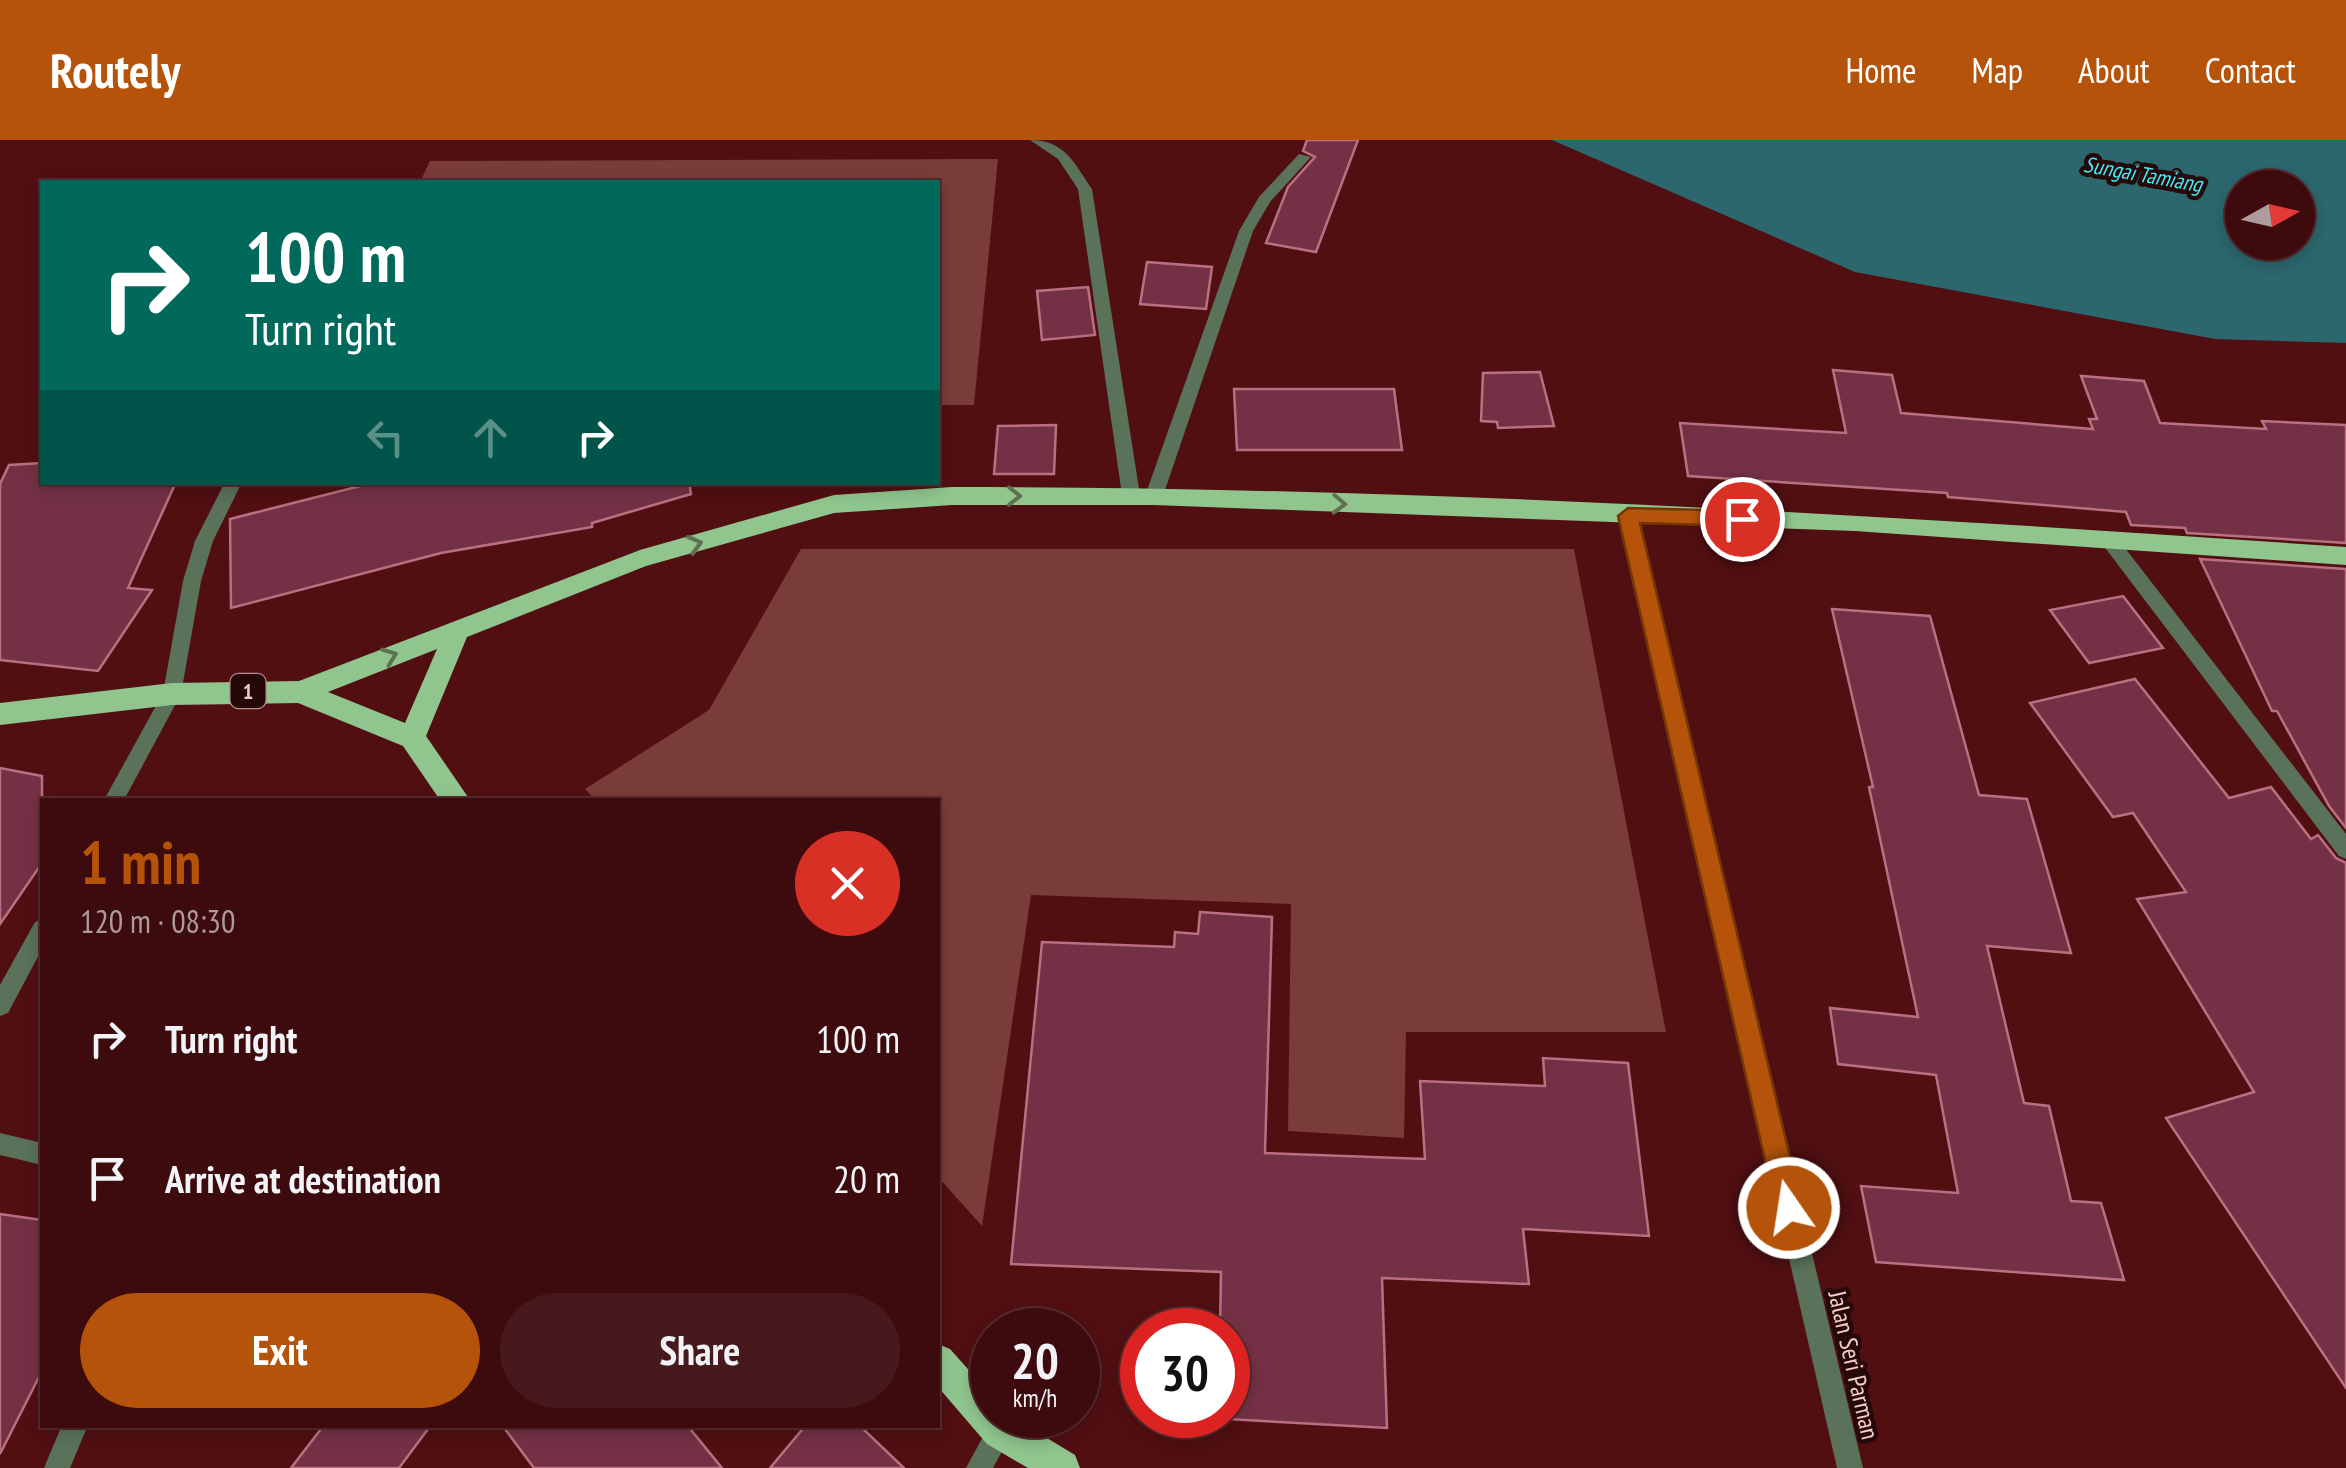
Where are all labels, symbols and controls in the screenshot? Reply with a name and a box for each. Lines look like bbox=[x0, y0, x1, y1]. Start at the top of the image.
text: Routely bbox=[50, 39, 180, 101]
text: Home bbox=[1845, 47, 1917, 93]
text: Map bbox=[1972, 47, 2023, 93]
text: About bbox=[2078, 47, 2150, 93]
text: Contact bbox=[2205, 47, 2296, 93]
water label: Sungai Tamiang bbox=[2082, 150, 2206, 198]
north arrow bbox=[2225, 170, 2315, 260]
map controls bbox=[2225, 170, 2315, 260]
text: 100 m bbox=[245, 211, 406, 301]
icon: right bbox=[80, 220, 210, 350]
text: Turn right bbox=[245, 299, 396, 357]
icon: left bbox=[358, 410, 413, 465]
icon: ahead bbox=[463, 410, 518, 465]
icon: right bbox=[568, 410, 623, 465]
pin bbox=[1700, 477, 1785, 562]
one-way arrow bbox=[1008, 485, 1023, 507]
icon: arrive bbox=[1715, 492, 1770, 547]
one-way arrow bbox=[1332, 493, 1348, 514]
one-way arrow bbox=[686, 535, 703, 556]
one-way arrow bbox=[381, 647, 398, 668]
road number: 1 bbox=[230, 674, 266, 708]
text: 1 min bbox=[80, 823, 201, 901]
button: close bbox=[795, 831, 900, 936]
text: 120 m · 08:30 bbox=[80, 900, 235, 942]
icon: right bbox=[80, 1011, 135, 1066]
text: Turn right bbox=[165, 1014, 297, 1063]
text: 100 m bbox=[816, 1014, 900, 1063]
icon: arrive bbox=[80, 1151, 135, 1206]
text: Arrive at destination bbox=[165, 1154, 441, 1203]
text: 20 m bbox=[833, 1154, 900, 1203]
position arrow bbox=[1737, 1156, 1841, 1260]
street label: Jalan Seri Parman bbox=[1821, 1287, 1887, 1442]
button: Exit bbox=[80, 1293, 480, 1408]
button: Share bbox=[500, 1293, 900, 1408]
speed limit sign: 30 bbox=[1120, 1308, 1250, 1438]
text: 20 bbox=[1011, 1328, 1059, 1393]
text: km/h bbox=[1013, 1382, 1057, 1414]

